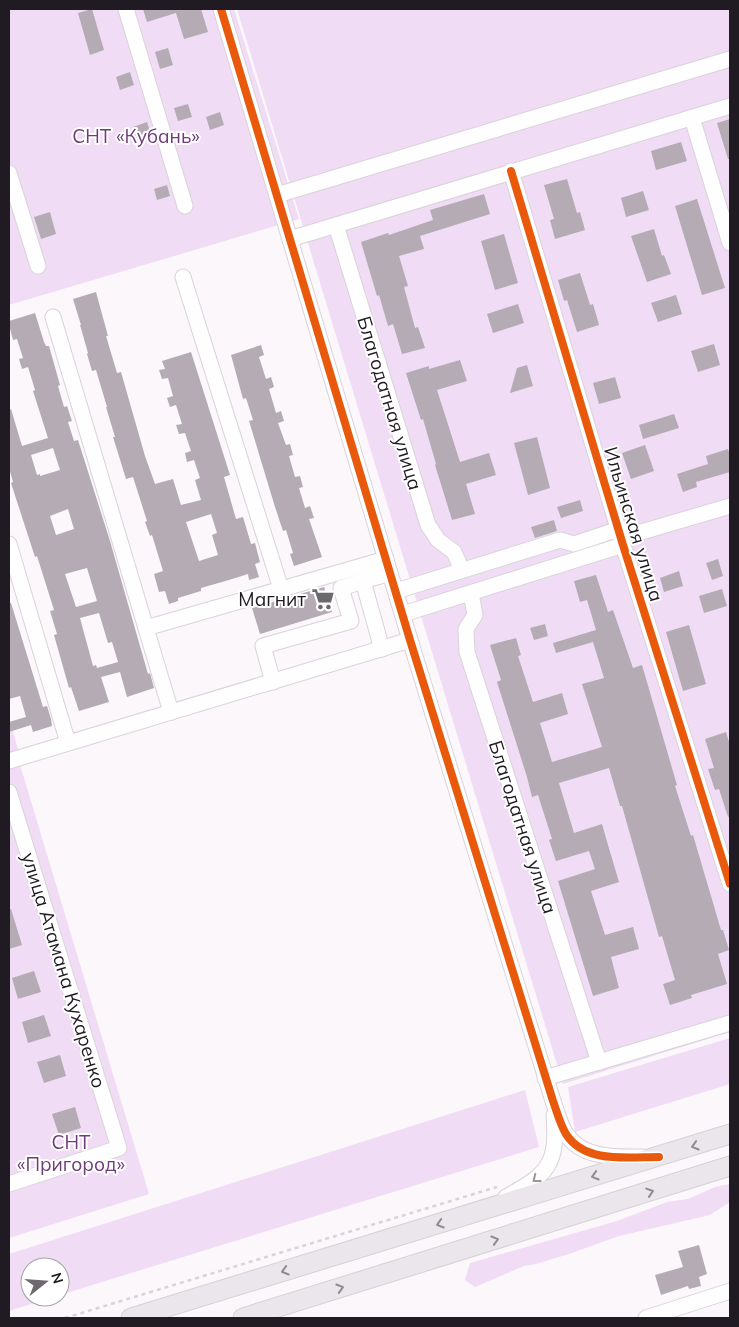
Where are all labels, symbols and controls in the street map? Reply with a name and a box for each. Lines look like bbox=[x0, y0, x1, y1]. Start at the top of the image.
park label: СНТ «Кубань» bbox=[72, 124, 200, 148]
street label: Благодатная улица bbox=[352, 313, 428, 493]
street label: Ильинская улица bbox=[599, 444, 669, 604]
supermarket icon: Магнит bbox=[310, 586, 336, 612]
place label: Магнит bbox=[238, 587, 306, 611]
street label: Благодатная улица bbox=[484, 737, 562, 917]
street label: улица Атамана Кухаренко bbox=[17, 849, 111, 1091]
park label: СНТ «Пригород» bbox=[17, 1130, 125, 1176]
one-way arrow bbox=[691, 1140, 699, 1150]
one-way arrow bbox=[592, 1171, 600, 1181]
one-way arrow bbox=[532, 1173, 541, 1182]
one-way arrow bbox=[646, 1187, 654, 1197]
one-way arrow bbox=[436, 1218, 445, 1228]
one-way arrow bbox=[491, 1236, 499, 1246]
north arrow bbox=[20, 1257, 70, 1307]
one-way arrow bbox=[281, 1266, 289, 1276]
text: N bbox=[47, 1271, 68, 1286]
one-way arrow bbox=[335, 1284, 344, 1294]

